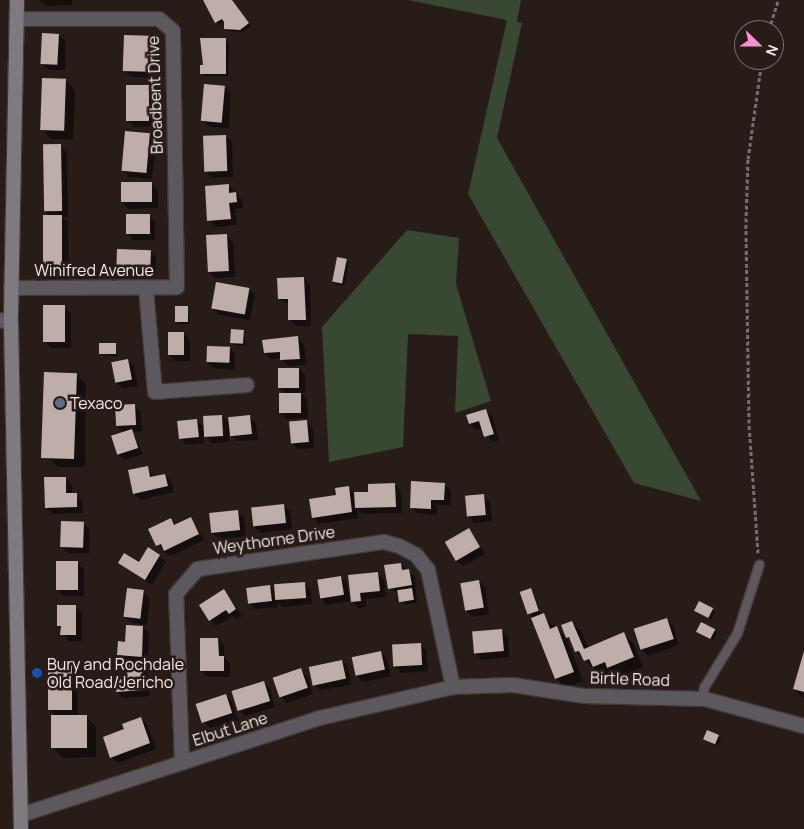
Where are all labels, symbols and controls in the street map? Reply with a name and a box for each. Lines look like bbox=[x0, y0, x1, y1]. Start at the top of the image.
north arrow bbox=[734, 20, 784, 70]
street label: Broadbent Drive bbox=[143, 36, 167, 154]
text: N bbox=[762, 42, 783, 59]
street label: Winifred Avenue bbox=[34, 260, 154, 280]
place label: Texaco bbox=[70, 393, 122, 413]
marker: Texaco bbox=[54, 397, 66, 409]
street label: Weythorne Drive bbox=[212, 522, 336, 558]
place label: Bury and Rochdale Old Road/Jericho bbox=[47, 654, 184, 692]
marker: Bury and Rochdale Old Road/Jericho bbox=[31, 667, 43, 679]
street label: Birtle Road bbox=[590, 668, 670, 690]
street label: Elbut Lane bbox=[190, 708, 270, 750]

